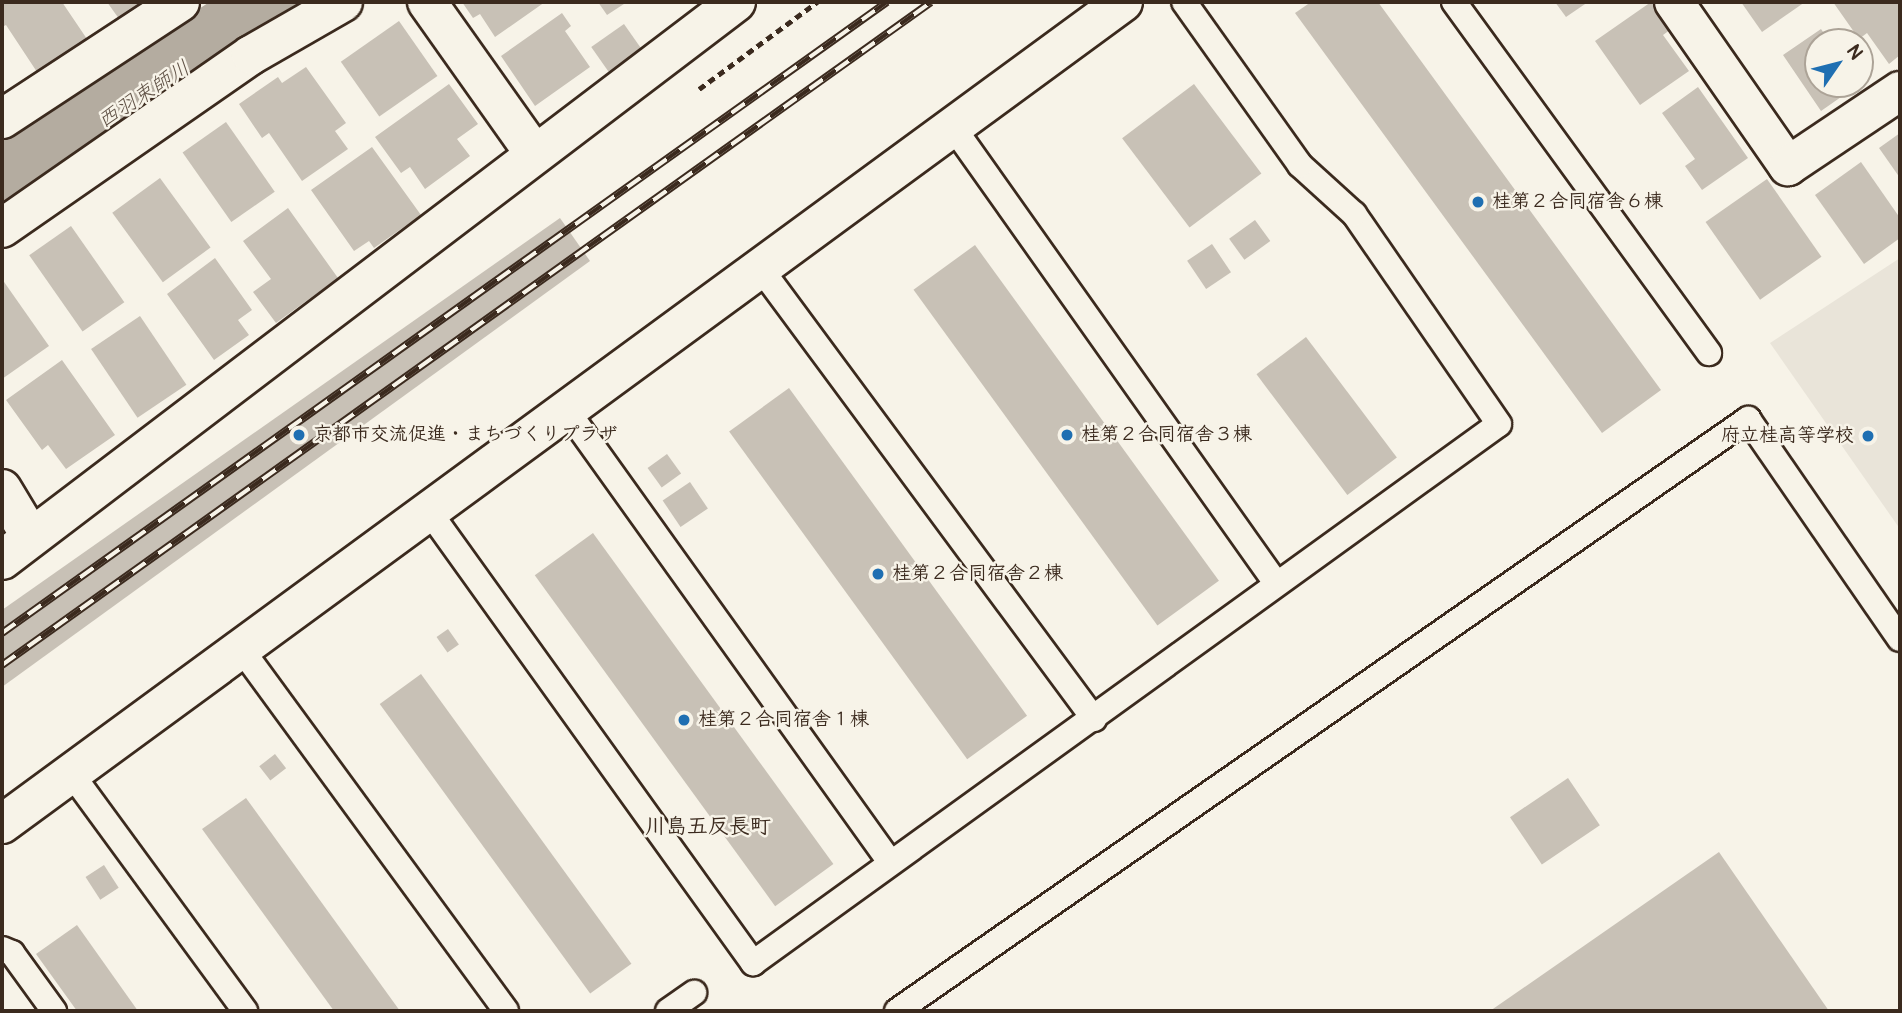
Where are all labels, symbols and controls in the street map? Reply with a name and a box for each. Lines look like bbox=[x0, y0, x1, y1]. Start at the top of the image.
north arrow bbox=[1804, 28, 1874, 98]
text: N bbox=[1841, 40, 1868, 64]
water label: 西羽束師川 bbox=[93, 56, 195, 134]
place label: 桂第２合同宿舎６棟 bbox=[1492, 191, 1663, 213]
marker: 桂第２合同宿舎６棟 bbox=[1470, 194, 1486, 210]
place label: 京都市交流促進・まちづくりプラザ bbox=[313, 424, 617, 446]
place label: 桂第２合同宿舎３棟 bbox=[1081, 424, 1252, 446]
place label: 府立桂高等学校 bbox=[1721, 425, 1854, 447]
marker: 京都市交流促進・まちづくりプラザ bbox=[291, 427, 307, 443]
marker: 桂第２合同宿舎３棟 bbox=[1059, 427, 1075, 443]
marker: 府立桂高等学校 bbox=[1860, 428, 1876, 444]
place label: 桂第２合同宿舎２棟 bbox=[892, 563, 1063, 585]
marker: 桂第２合同宿舎２棟 bbox=[870, 566, 886, 582]
place label: 桂第２合同宿舎１棟 bbox=[698, 709, 869, 731]
marker: 桂第２合同宿舎１棟 bbox=[676, 712, 692, 728]
district label: 川島五反長町 bbox=[645, 814, 771, 840]

